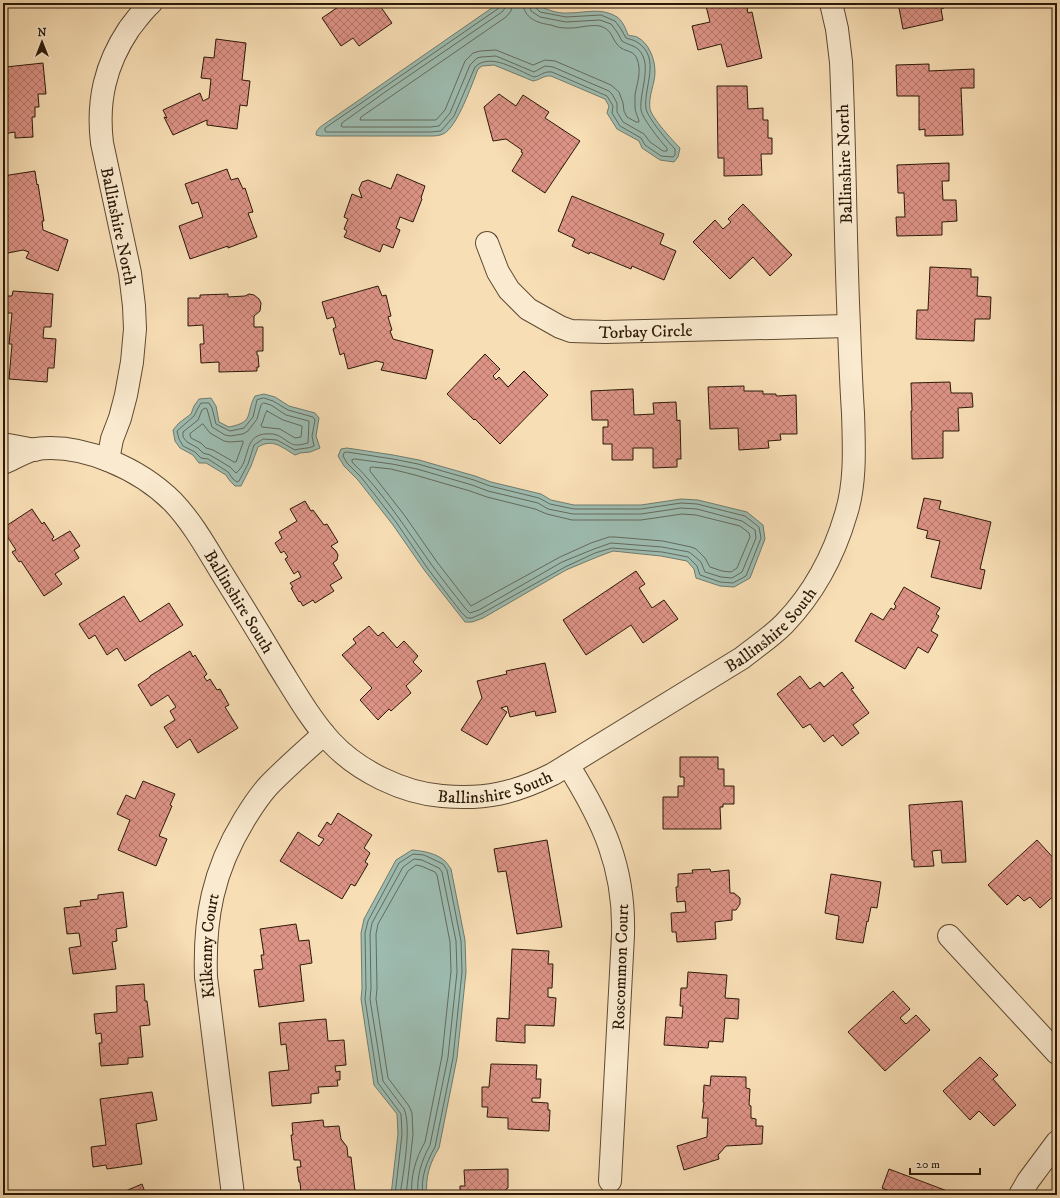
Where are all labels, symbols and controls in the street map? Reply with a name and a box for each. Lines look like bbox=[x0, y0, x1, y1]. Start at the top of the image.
north arrow bbox=[22, 22, 62, 62]
text: N bbox=[37, 26, 47, 40]
street label: Ballinshire North bbox=[832, 104, 858, 224]
street label: Ballinshire North bbox=[95, 165, 141, 287]
street label: Torbay Circle bbox=[598, 320, 693, 344]
street label: Ballinshire South bbox=[199, 546, 279, 658]
street label: Ballinshire South bbox=[721, 583, 822, 678]
street label: Ballinshire South bbox=[436, 766, 556, 809]
street label: Kilkenny Court bbox=[196, 891, 225, 1000]
street label: Roscommon Court bbox=[608, 903, 634, 1031]
scale bar bbox=[910, 1150, 980, 1176]
text: 20 m bbox=[916, 1157, 940, 1172]

